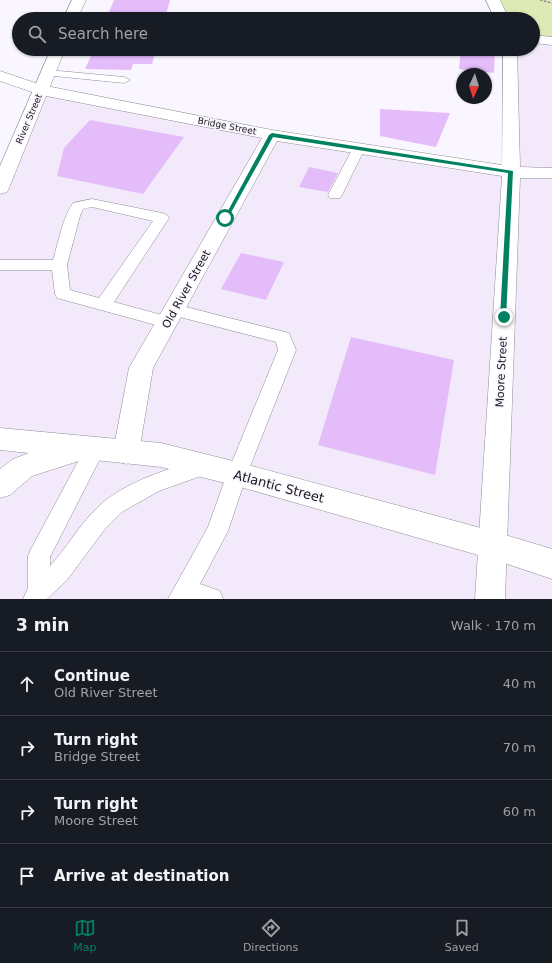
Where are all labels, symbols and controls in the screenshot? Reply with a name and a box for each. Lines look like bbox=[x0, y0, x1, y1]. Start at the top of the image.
search box bbox=[12, 12, 540, 56]
icon: search bbox=[26, 23, 48, 45]
text: Search here bbox=[58, 25, 148, 43]
north arrow bbox=[456, 68, 492, 104]
street label: River Street bbox=[14, 92, 44, 146]
street label: Bridge Street bbox=[197, 115, 258, 137]
route start bbox=[216, 209, 234, 227]
street label: Old River Street bbox=[160, 247, 214, 331]
route end bbox=[495, 308, 513, 326]
street label: Moore Street bbox=[493, 336, 510, 408]
street label: Atlantic Street bbox=[232, 467, 326, 506]
text: 3 min bbox=[16, 615, 69, 635]
text: Walk · 170 m bbox=[451, 618, 536, 633]
text: Continue bbox=[54, 667, 130, 685]
icon: ahead bbox=[16, 673, 38, 695]
text: 40 m bbox=[503, 676, 536, 691]
text: Old River Street bbox=[54, 685, 158, 700]
text: Turn right bbox=[54, 731, 138, 749]
icon: right bbox=[16, 737, 38, 759]
text: 70 m bbox=[503, 740, 536, 755]
text: Bridge Street bbox=[54, 749, 140, 764]
text: Turn right bbox=[54, 795, 138, 813]
icon: right bbox=[16, 801, 38, 823]
text: 60 m bbox=[503, 804, 536, 819]
text: Moore Street bbox=[54, 813, 138, 828]
icon: arrive bbox=[16, 865, 38, 887]
text: Arrive at destination bbox=[54, 867, 229, 885]
tab: Map bbox=[73, 917, 96, 954]
tab: Directions bbox=[243, 917, 298, 954]
tab: Saved bbox=[445, 917, 479, 954]

